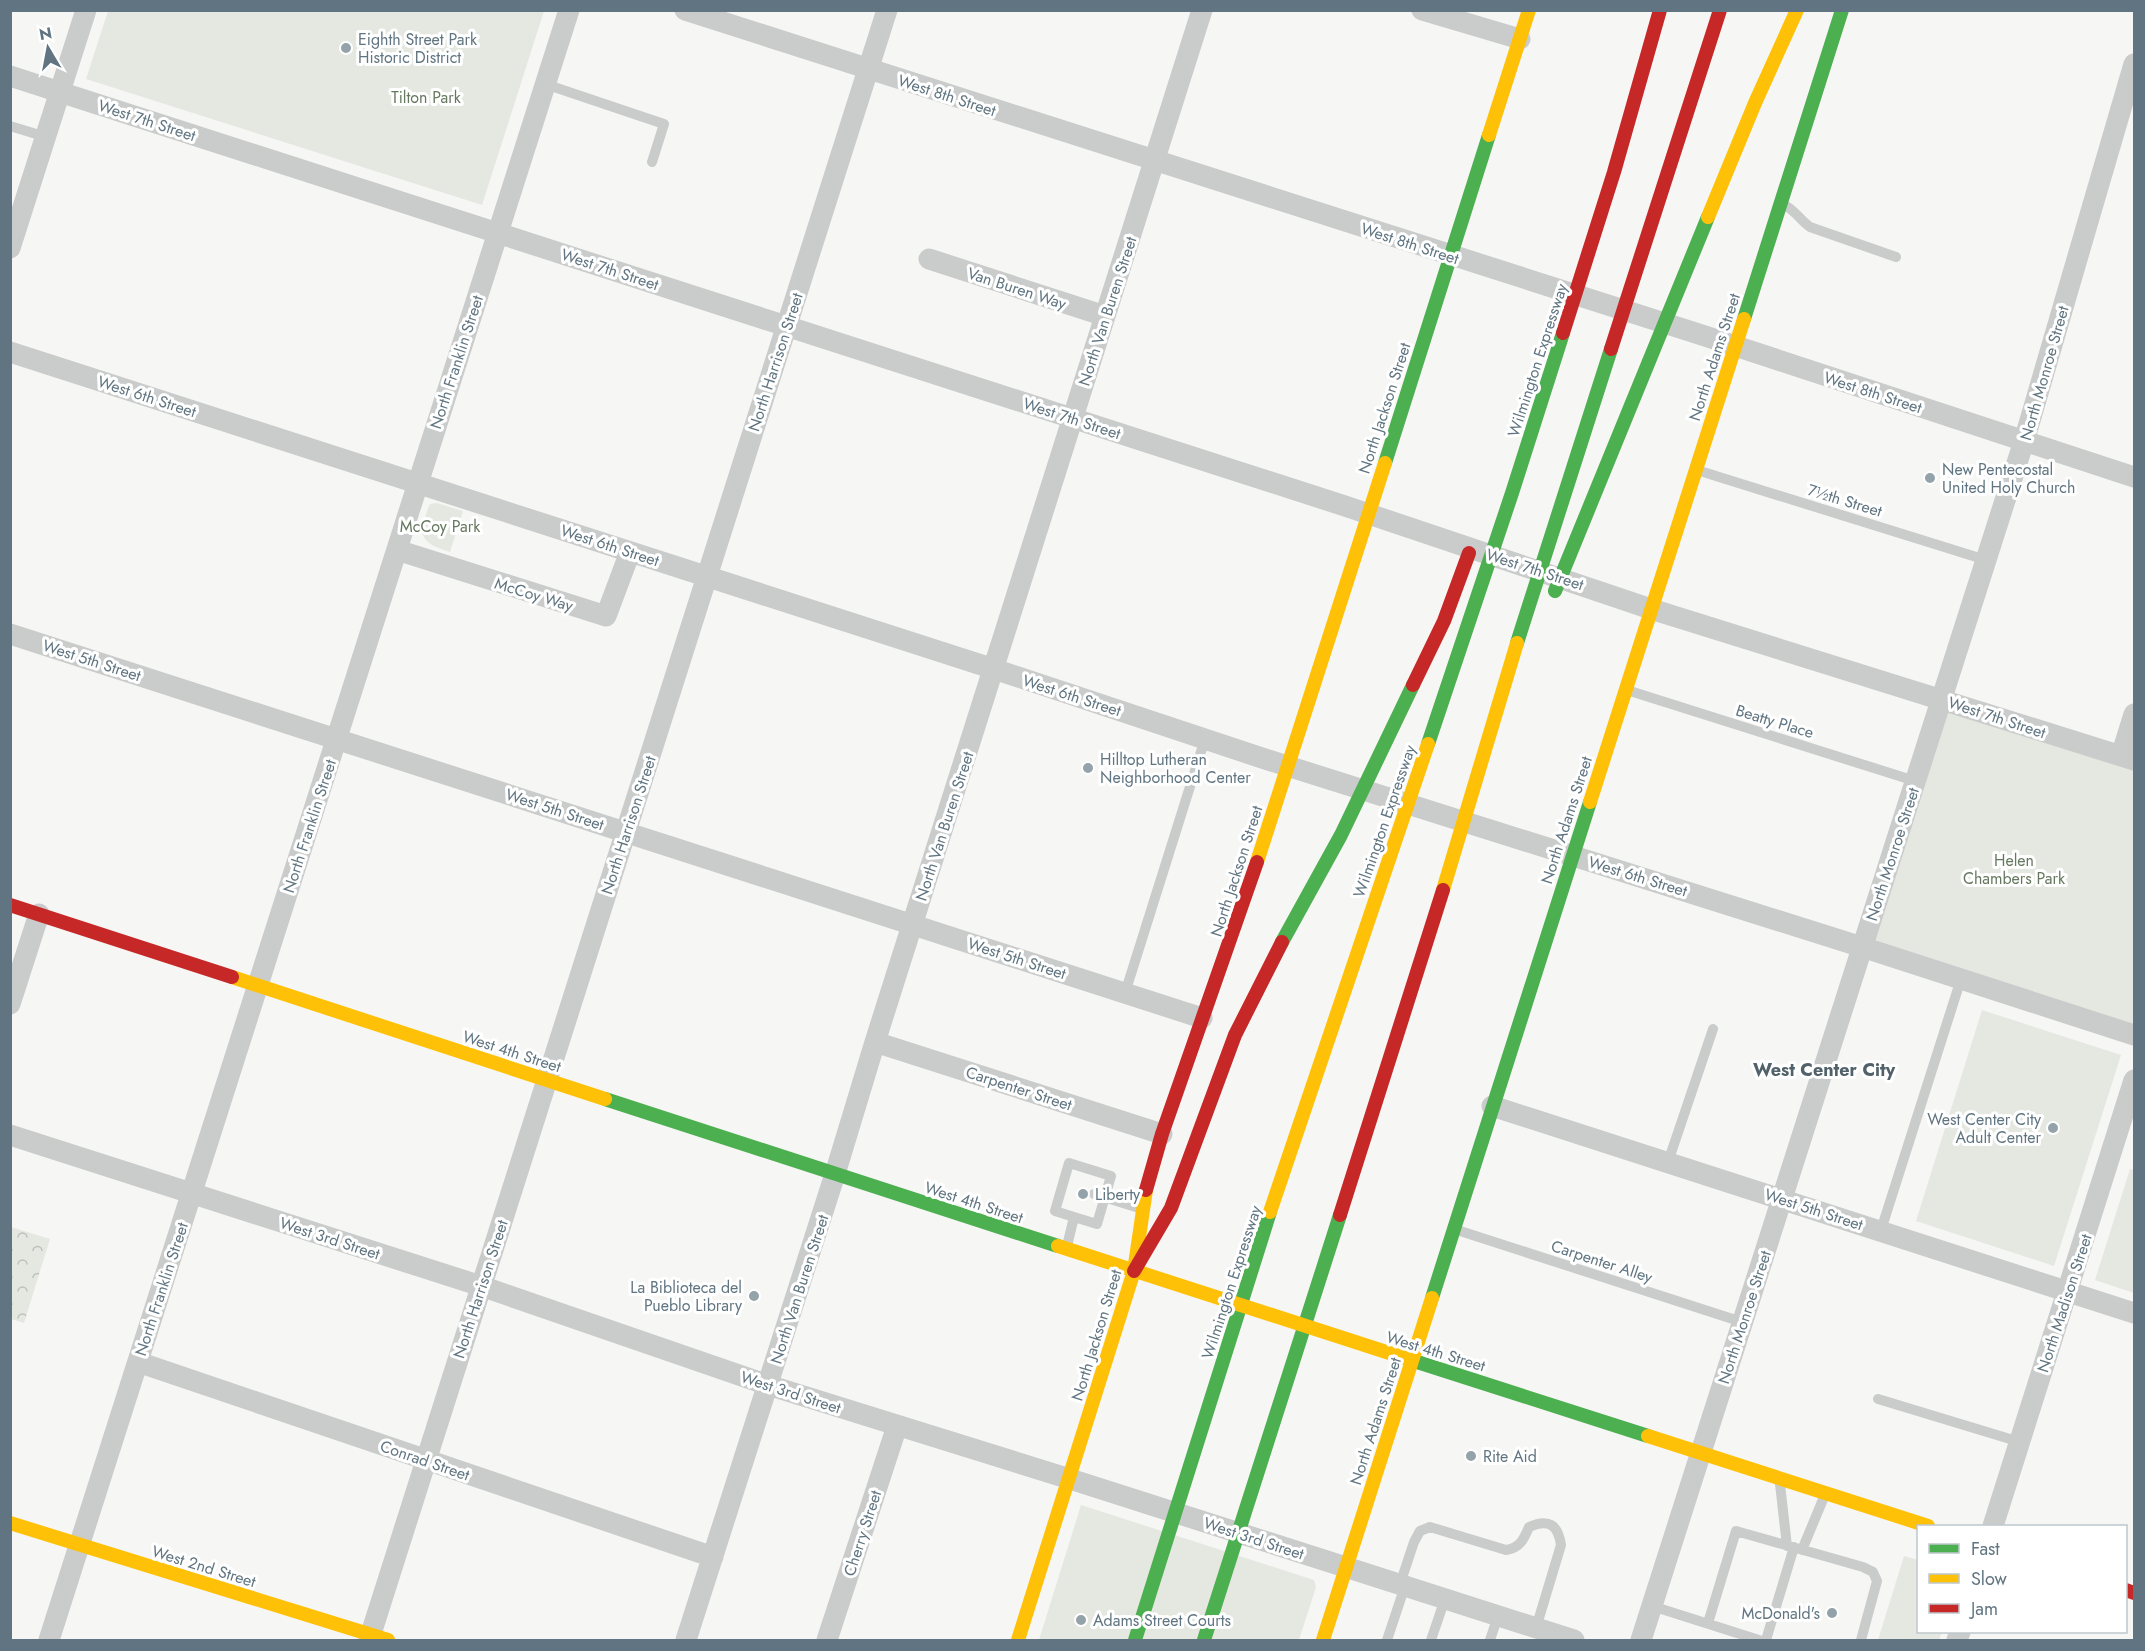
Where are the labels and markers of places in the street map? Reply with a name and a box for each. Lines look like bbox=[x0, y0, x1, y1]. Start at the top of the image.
place label: Eighth Street Park Historic District bbox=[358, 28, 478, 69]
marker: Eighth Street Park Historic District bbox=[339, 41, 353, 55]
place label: New Pentecostal United Holy Church bbox=[1942, 458, 2075, 499]
marker: New Pentecostal United Holy Church bbox=[1923, 471, 1937, 485]
place label: Hilltop Lutheran Neighborhood Center bbox=[1100, 748, 1251, 789]
marker: Hilltop Lutheran Neighborhood Center bbox=[1081, 761, 1095, 775]
place label: West Center City Adult Center bbox=[1927, 1108, 2042, 1149]
marker: West Center City Adult Center bbox=[2046, 1121, 2060, 1135]
place label: Liberty bbox=[1095, 1183, 1141, 1206]
marker: Liberty bbox=[1076, 1187, 1090, 1201]
place label: La Biblioteca del Pueblo Library bbox=[630, 1276, 743, 1317]
marker: La Biblioteca del Pueblo Library bbox=[747, 1289, 761, 1303]
place label: Rite Aid bbox=[1483, 1445, 1537, 1468]
marker: Rite Aid bbox=[1464, 1449, 1478, 1463]
place label: McDonald's bbox=[1741, 1602, 1820, 1625]
marker: McDonald's bbox=[1825, 1606, 1839, 1620]
place label: Adams Street Courts bbox=[1093, 1609, 1231, 1632]
marker: Adams Street Courts bbox=[1074, 1613, 1088, 1627]

